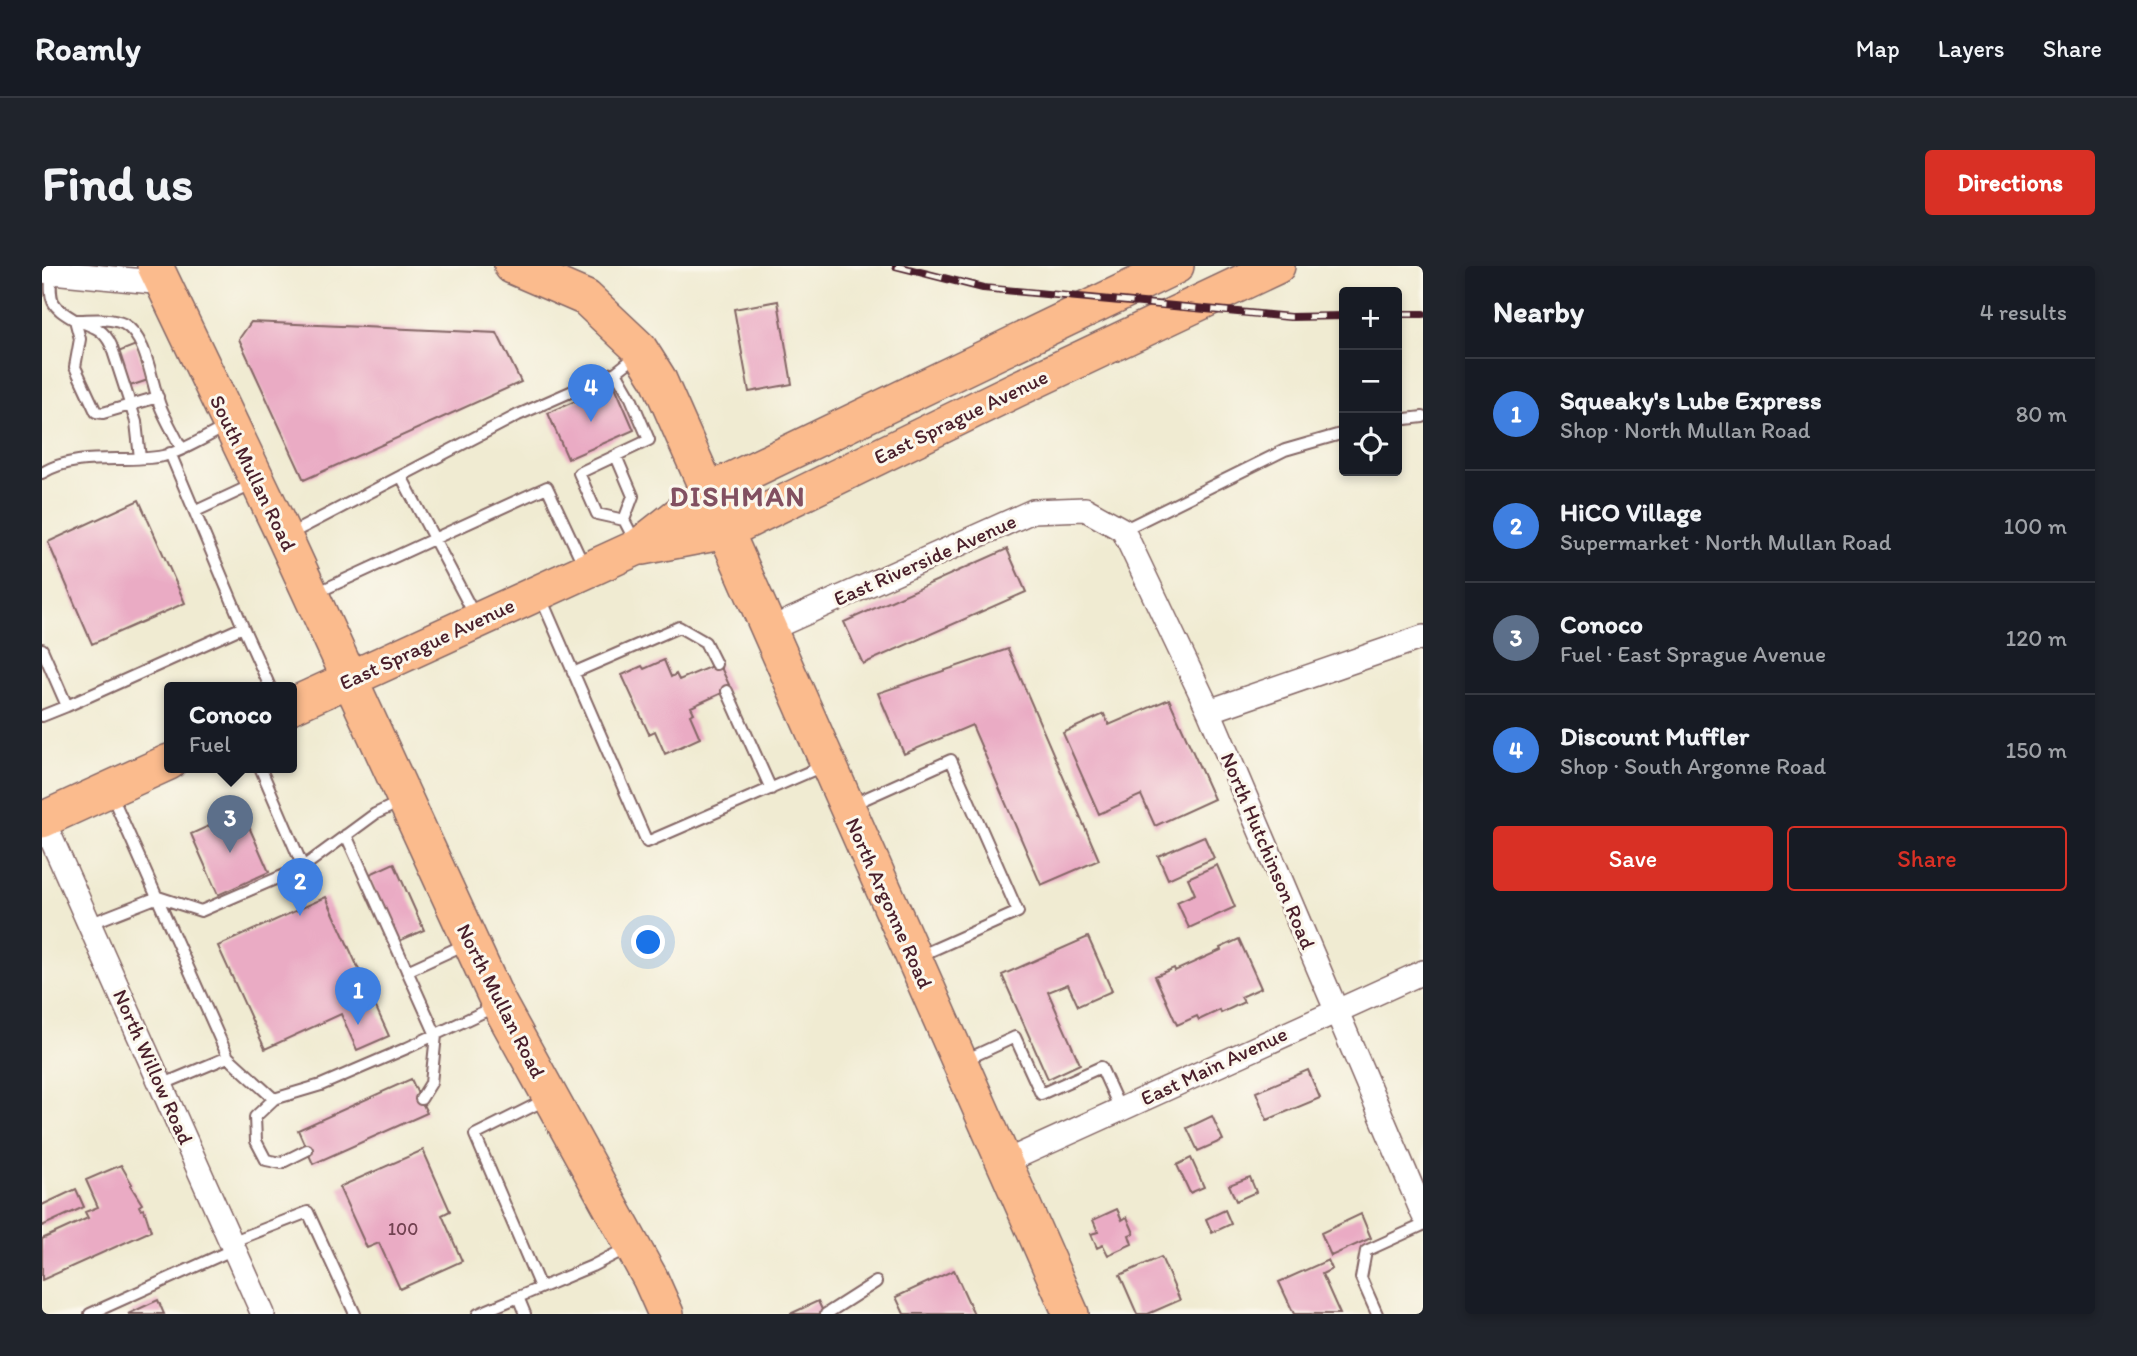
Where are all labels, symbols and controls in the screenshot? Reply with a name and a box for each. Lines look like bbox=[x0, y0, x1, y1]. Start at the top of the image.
text: Roamly bbox=[35, 29, 141, 68]
text: Map bbox=[1856, 34, 1900, 63]
text: Layers bbox=[1938, 34, 2005, 63]
text: Share bbox=[2043, 34, 2102, 63]
button: Directions bbox=[1925, 150, 2095, 215]
text: Find us bbox=[42, 153, 193, 212]
map controls bbox=[1339, 287, 1402, 476]
button: + bbox=[1339, 287, 1402, 350]
text: Nearby bbox=[1493, 293, 1584, 330]
text: 4 results bbox=[1980, 298, 2067, 326]
button: − bbox=[1339, 350, 1402, 413]
pin: 4 bbox=[568, 364, 614, 422]
street label: East Sprague Avenue bbox=[870, 364, 1052, 469]
text: Squeaky's Lube Express bbox=[1560, 384, 1822, 416]
street label: South Mullan Road bbox=[205, 391, 302, 555]
text: 1 bbox=[1511, 400, 1521, 428]
text: 80 m bbox=[2016, 400, 2067, 428]
button: locate bbox=[1339, 413, 1402, 476]
text: Shop · North Mullan Road bbox=[1560, 416, 1811, 444]
district label: DISHMAN bbox=[670, 479, 806, 513]
text: HiCO Village bbox=[1560, 496, 1702, 528]
street label: East Riverside Avenue bbox=[830, 508, 1020, 611]
text: 2 bbox=[1510, 512, 1522, 540]
text: 100 m bbox=[2003, 512, 2067, 540]
text: Supermarket · North Mullan Road bbox=[1560, 528, 1891, 556]
street label: East Sprague Avenue bbox=[335, 592, 518, 695]
text: Conoco bbox=[1560, 608, 1643, 640]
text: 3 bbox=[1510, 624, 1522, 652]
text: 120 m bbox=[2006, 624, 2067, 652]
text: Fuel · East Sprague Avenue bbox=[1560, 640, 1826, 668]
popup bbox=[164, 682, 297, 773]
text: Conoco bbox=[189, 698, 272, 730]
text: Discount Muffler bbox=[1560, 720, 1749, 752]
text: Fuel bbox=[189, 730, 231, 758]
text: 4 bbox=[1509, 736, 1523, 764]
text: 150 m bbox=[2006, 736, 2067, 764]
street label: North Hutchinson Road bbox=[1216, 749, 1321, 953]
text: Shop · South Argonne Road bbox=[1560, 752, 1826, 780]
pin: 3 bbox=[207, 795, 253, 853]
street label: North Argonne Road bbox=[841, 814, 938, 992]
button: Save bbox=[1493, 826, 1773, 891]
button: Share bbox=[1787, 826, 2067, 891]
pin: 2 bbox=[277, 858, 323, 916]
street label: North Mullan Road bbox=[452, 919, 551, 1083]
your location bbox=[631, 925, 665, 959]
pin: 1 bbox=[335, 967, 381, 1025]
street label: North Willow Road bbox=[108, 985, 199, 1149]
street label: East Main Avenue bbox=[1136, 1021, 1291, 1110]
house number: 100 bbox=[388, 1218, 418, 1240]

